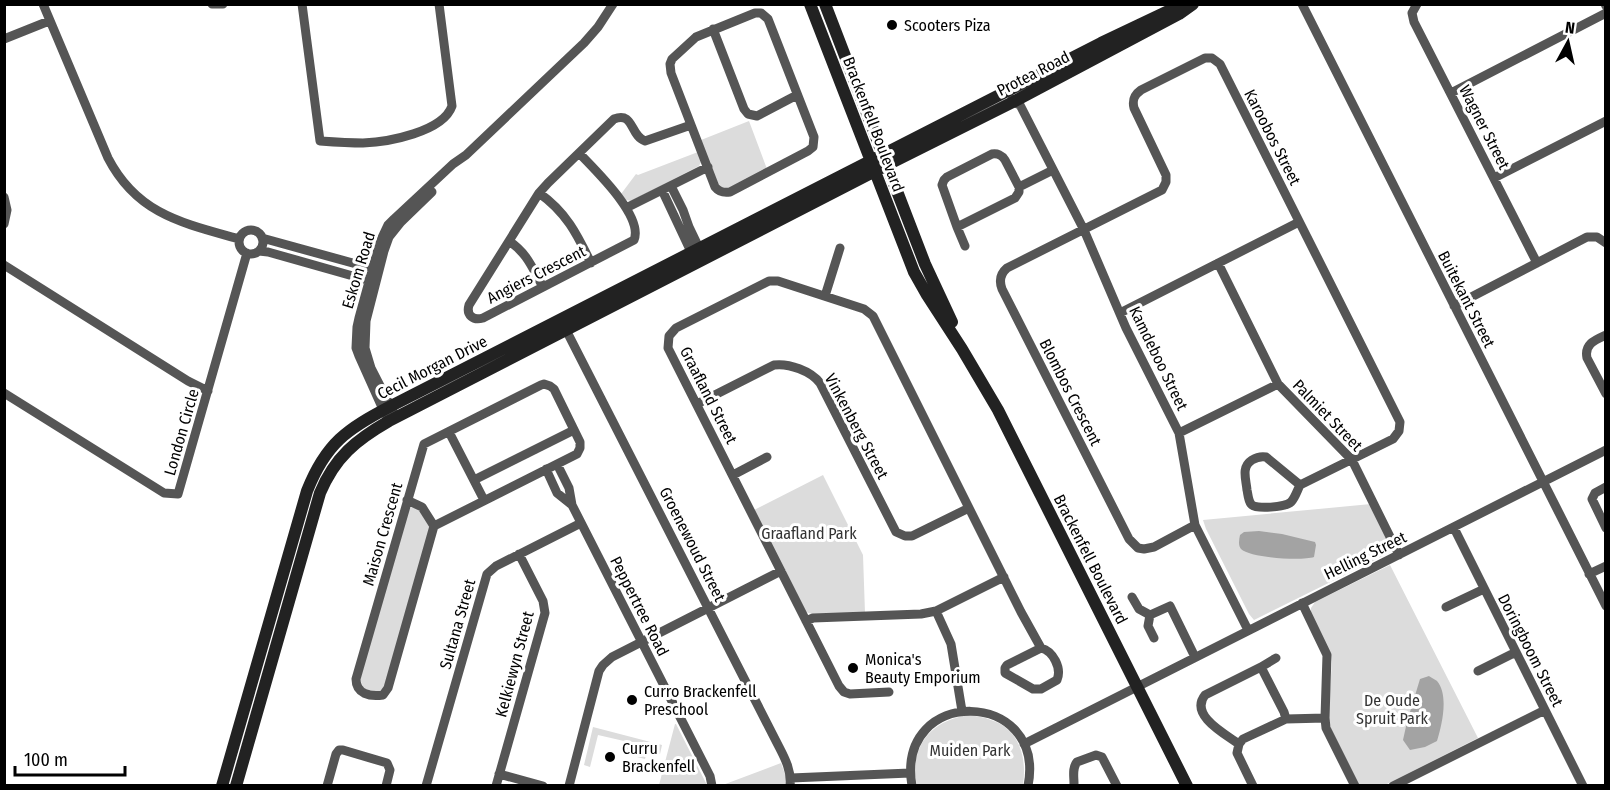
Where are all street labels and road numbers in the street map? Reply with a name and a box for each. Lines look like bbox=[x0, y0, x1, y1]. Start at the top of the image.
street label: Protea Road bbox=[994, 47, 1073, 100]
street label: Brackenfell Boulevard bbox=[839, 54, 908, 194]
street label: Wagner Street bbox=[1455, 82, 1514, 173]
street label: Karoobos Street bbox=[1240, 86, 1305, 189]
street label: Eskom Road bbox=[338, 229, 379, 311]
street label: Angiers Crescent bbox=[484, 241, 589, 307]
street label: Buitekant Street bbox=[1434, 248, 1499, 351]
street label: Kamdeboo Street bbox=[1125, 303, 1192, 414]
street label: Cecil Morgan Drive bbox=[374, 332, 490, 403]
street label: Blombos Crescent bbox=[1036, 336, 1106, 449]
street label: Graafland Street bbox=[676, 343, 742, 448]
street label: Vinkenberg Street bbox=[821, 370, 893, 483]
street label: Palmiet Street bbox=[1289, 376, 1367, 456]
street label: London Circle bbox=[160, 387, 203, 478]
street label: Maison Crescent bbox=[359, 480, 407, 588]
street label: Groenewoud Street bbox=[656, 484, 730, 605]
street label: Brackenfell Boulevard bbox=[1050, 491, 1131, 627]
street label: Helling Street bbox=[1321, 527, 1410, 584]
street label: Peppertree Road bbox=[606, 553, 673, 659]
street label: Sultana Street bbox=[436, 576, 480, 671]
street label: Doringboom Street bbox=[1494, 591, 1568, 710]
street label: Kelkiewyn Street bbox=[491, 608, 538, 719]

